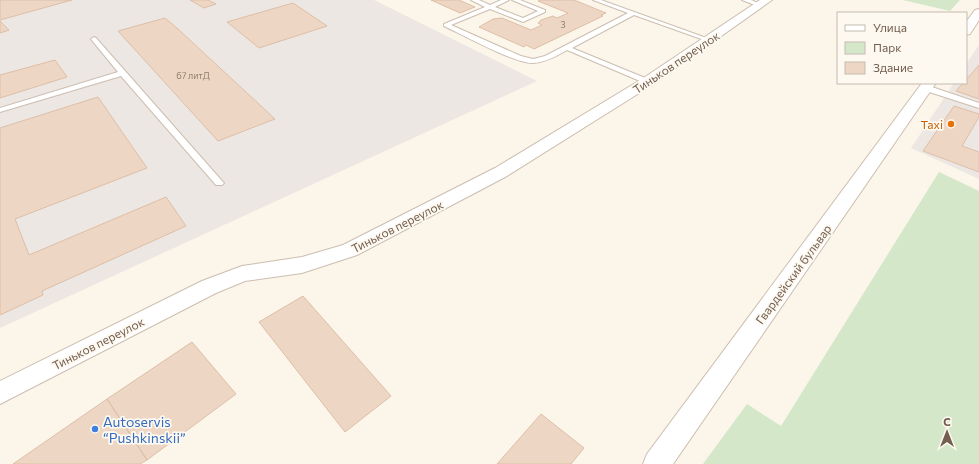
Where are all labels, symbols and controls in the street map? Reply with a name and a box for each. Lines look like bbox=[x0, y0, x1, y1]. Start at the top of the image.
legend bbox=[837, 12, 967, 84]
house number: 3 bbox=[560, 19, 566, 30]
text: Улица bbox=[873, 20, 907, 34]
street label: Тиньков переулок bbox=[630, 28, 722, 96]
text: Парк bbox=[873, 40, 902, 54]
text: Здание bbox=[873, 60, 913, 74]
house number: 67 литД bbox=[176, 70, 210, 81]
place label: Taxi bbox=[921, 117, 943, 131]
marker: Taxi bbox=[946, 119, 956, 129]
street label: Тиньков переулок bbox=[349, 197, 446, 255]
street label: Гвардейский бульвар bbox=[752, 221, 834, 327]
street label: Тиньков переулок bbox=[50, 314, 147, 372]
north arrow bbox=[927, 412, 967, 452]
place label: Autoservis “Pushkinskii” bbox=[103, 413, 186, 446]
text: С bbox=[943, 415, 951, 428]
marker: Autoservis “Pushkinskii” bbox=[90, 424, 100, 434]

